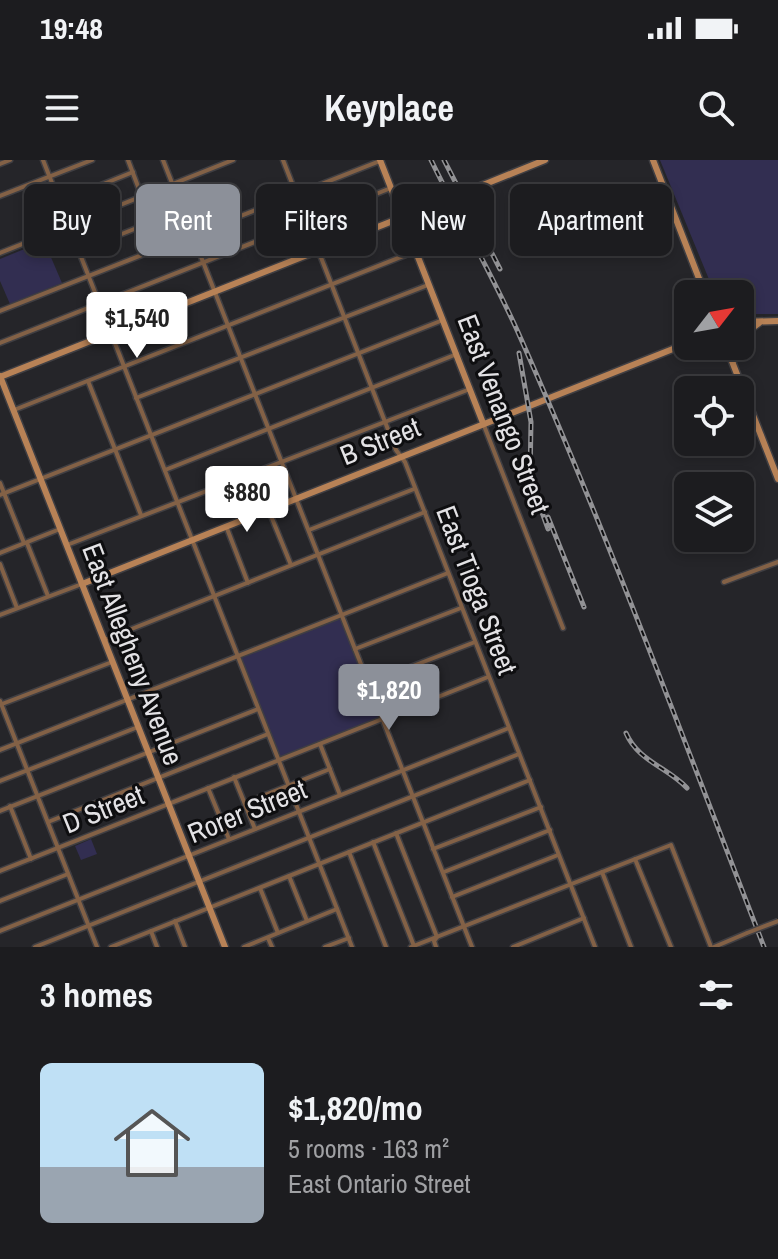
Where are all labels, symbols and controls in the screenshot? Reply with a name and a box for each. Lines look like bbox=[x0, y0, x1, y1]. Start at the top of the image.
text: 19:48 bbox=[40, 8, 103, 48]
text: Keyplace bbox=[324, 84, 454, 132]
icon: menu bbox=[40, 86, 84, 130]
icon: search bbox=[694, 86, 738, 130]
chip: Buy bbox=[24, 184, 120, 256]
chip: Rent bbox=[136, 184, 240, 256]
chip: Filters bbox=[256, 184, 376, 256]
chip: New bbox=[392, 184, 494, 256]
chip: Apartment bbox=[510, 184, 672, 256]
north arrow bbox=[674, 280, 754, 360]
map controls bbox=[674, 280, 754, 552]
pin: $1,540 bbox=[72, 292, 202, 360]
text: $1,540 bbox=[104, 300, 170, 335]
street label: East Venango Street bbox=[449, 309, 559, 519]
button: locate bbox=[674, 376, 754, 456]
street label: B Street bbox=[334, 408, 426, 474]
pin: $880 bbox=[200, 466, 294, 534]
button: layers bbox=[674, 472, 754, 552]
text: $880 bbox=[223, 474, 271, 509]
street label: East Tioga Street bbox=[427, 500, 527, 680]
street label: East Allegheny Avenue bbox=[73, 538, 193, 770]
pin: $1,820 bbox=[324, 664, 454, 732]
text: $1,820 bbox=[356, 672, 422, 707]
street label: Rorer Street bbox=[182, 770, 312, 852]
street label: D Street bbox=[57, 776, 149, 842]
text: 3 homes bbox=[40, 972, 153, 1018]
icon: filters bbox=[694, 973, 738, 1017]
text: $1,820/mo bbox=[288, 1085, 423, 1131]
icon: home bbox=[104, 1095, 200, 1191]
text: 5 rooms · 163 m² bbox=[288, 1131, 449, 1166]
text: East Ontario Street bbox=[288, 1166, 471, 1201]

